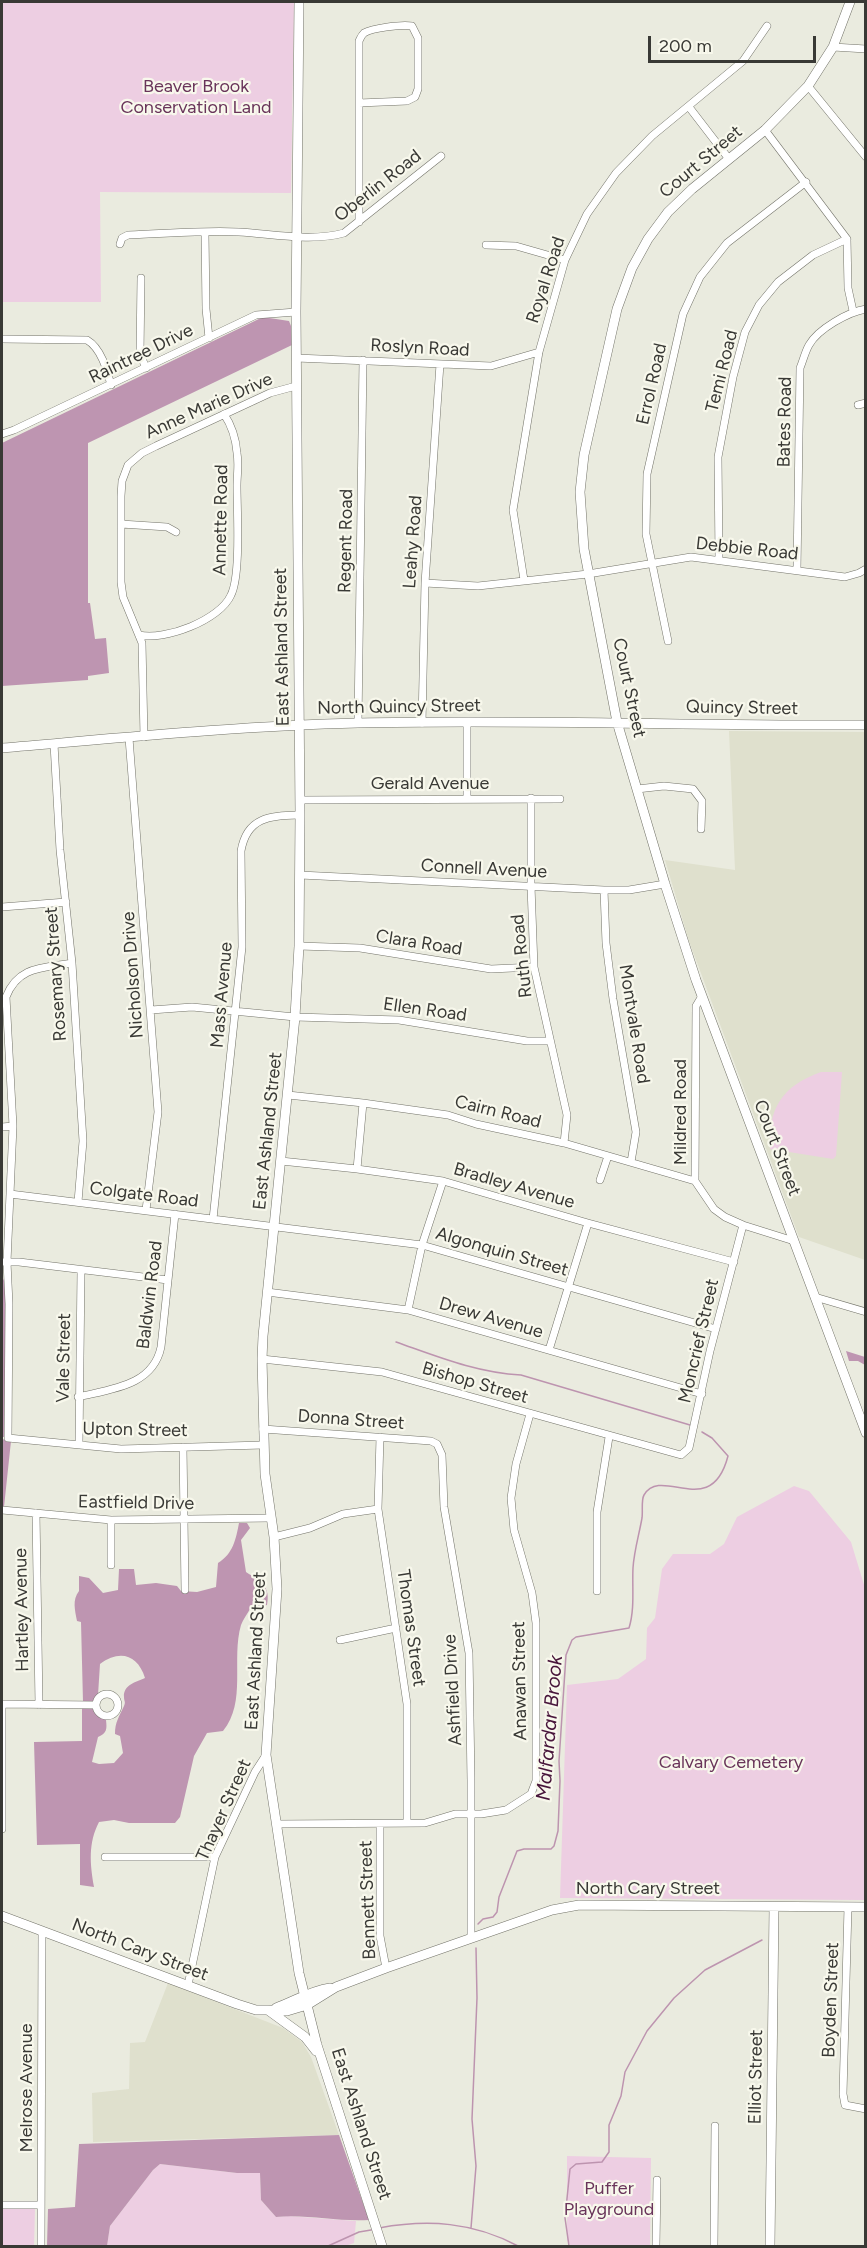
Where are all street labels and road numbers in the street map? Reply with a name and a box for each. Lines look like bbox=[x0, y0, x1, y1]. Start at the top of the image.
street label: Court Street bbox=[655, 121, 747, 203]
street label: Oberlin Road bbox=[330, 145, 426, 227]
street label: Royal Road bbox=[522, 234, 570, 326]
street label: Raintree Drive bbox=[85, 319, 197, 389]
street label: Temi Road bbox=[701, 328, 743, 414]
street label: Roslyn Road bbox=[370, 335, 470, 361]
street label: Errol Road bbox=[632, 341, 672, 427]
street label: Anne Marie Drive bbox=[142, 368, 276, 444]
street label: Bates Road bbox=[773, 376, 797, 468]
street label: Annette Road bbox=[209, 464, 233, 576]
street label: Regent Road bbox=[334, 489, 358, 593]
street label: Leahy Road bbox=[399, 495, 427, 589]
street label: Debbie Road bbox=[695, 533, 799, 565]
street label: East Ashland Street bbox=[270, 567, 294, 727]
street label: Court Street bbox=[608, 636, 650, 740]
street label: North Quincy Street bbox=[317, 695, 481, 719]
street label: Quincy Street bbox=[686, 696, 798, 720]
street label: Gerald Avenue bbox=[371, 773, 489, 795]
street label: Connell Avenue bbox=[420, 855, 548, 883]
street label: Rosemary Street bbox=[41, 906, 71, 1042]
street label: Nicholson Drive bbox=[118, 911, 148, 1039]
street label: Ruth Road bbox=[507, 913, 537, 999]
street label: Clara Road bbox=[374, 926, 464, 960]
street label: Mass Avenue bbox=[207, 941, 237, 1049]
street label: Montvale Road bbox=[614, 963, 654, 1085]
street label: Ellen Road bbox=[382, 993, 468, 1027]
street label: East Ashland Street bbox=[249, 1051, 287, 1211]
street label: Mildred Road bbox=[670, 1059, 692, 1165]
street label: Cairn Road bbox=[453, 1091, 543, 1133]
street label: Court Street bbox=[749, 1097, 805, 1199]
street label: Bradley Avenue bbox=[451, 1158, 577, 1214]
street label: Colgate Road bbox=[88, 1178, 200, 1212]
street label: Algonquin Street bbox=[433, 1223, 571, 1281]
street label: Baldwin Road bbox=[133, 1240, 167, 1350]
street label: Moncrief Street bbox=[674, 1277, 724, 1405]
street label: Drew Avenue bbox=[436, 1293, 546, 1343]
street label: Vale Street bbox=[52, 1313, 76, 1403]
street label: Bishop Street bbox=[419, 1358, 531, 1408]
street label: Donna Street bbox=[297, 1405, 405, 1435]
street label: Upton Street bbox=[82, 1418, 188, 1442]
street label: Eastfield Drive bbox=[78, 1491, 194, 1515]
street label: Hartley Avenue bbox=[10, 1548, 34, 1672]
street label: Thomas Street bbox=[392, 1568, 430, 1688]
street label: East Ashland Street bbox=[241, 1571, 271, 1731]
street label: Anawan Street bbox=[508, 1621, 532, 1741]
street label: Ashfield Drive bbox=[439, 1634, 467, 1746]
street label: Thayer Street bbox=[192, 1756, 256, 1864]
street label: Bennett Street bbox=[355, 1840, 381, 1960]
street label: North Cary Street bbox=[576, 1878, 720, 1900]
street label: North Cary Street bbox=[69, 1914, 211, 1986]
street label: Boyden Street bbox=[818, 1942, 844, 2058]
street label: Melrose Avenue bbox=[16, 2023, 38, 2153]
street label: Elliot Street bbox=[744, 2029, 768, 2125]
street label: East Ashland Street bbox=[326, 2045, 396, 2203]

